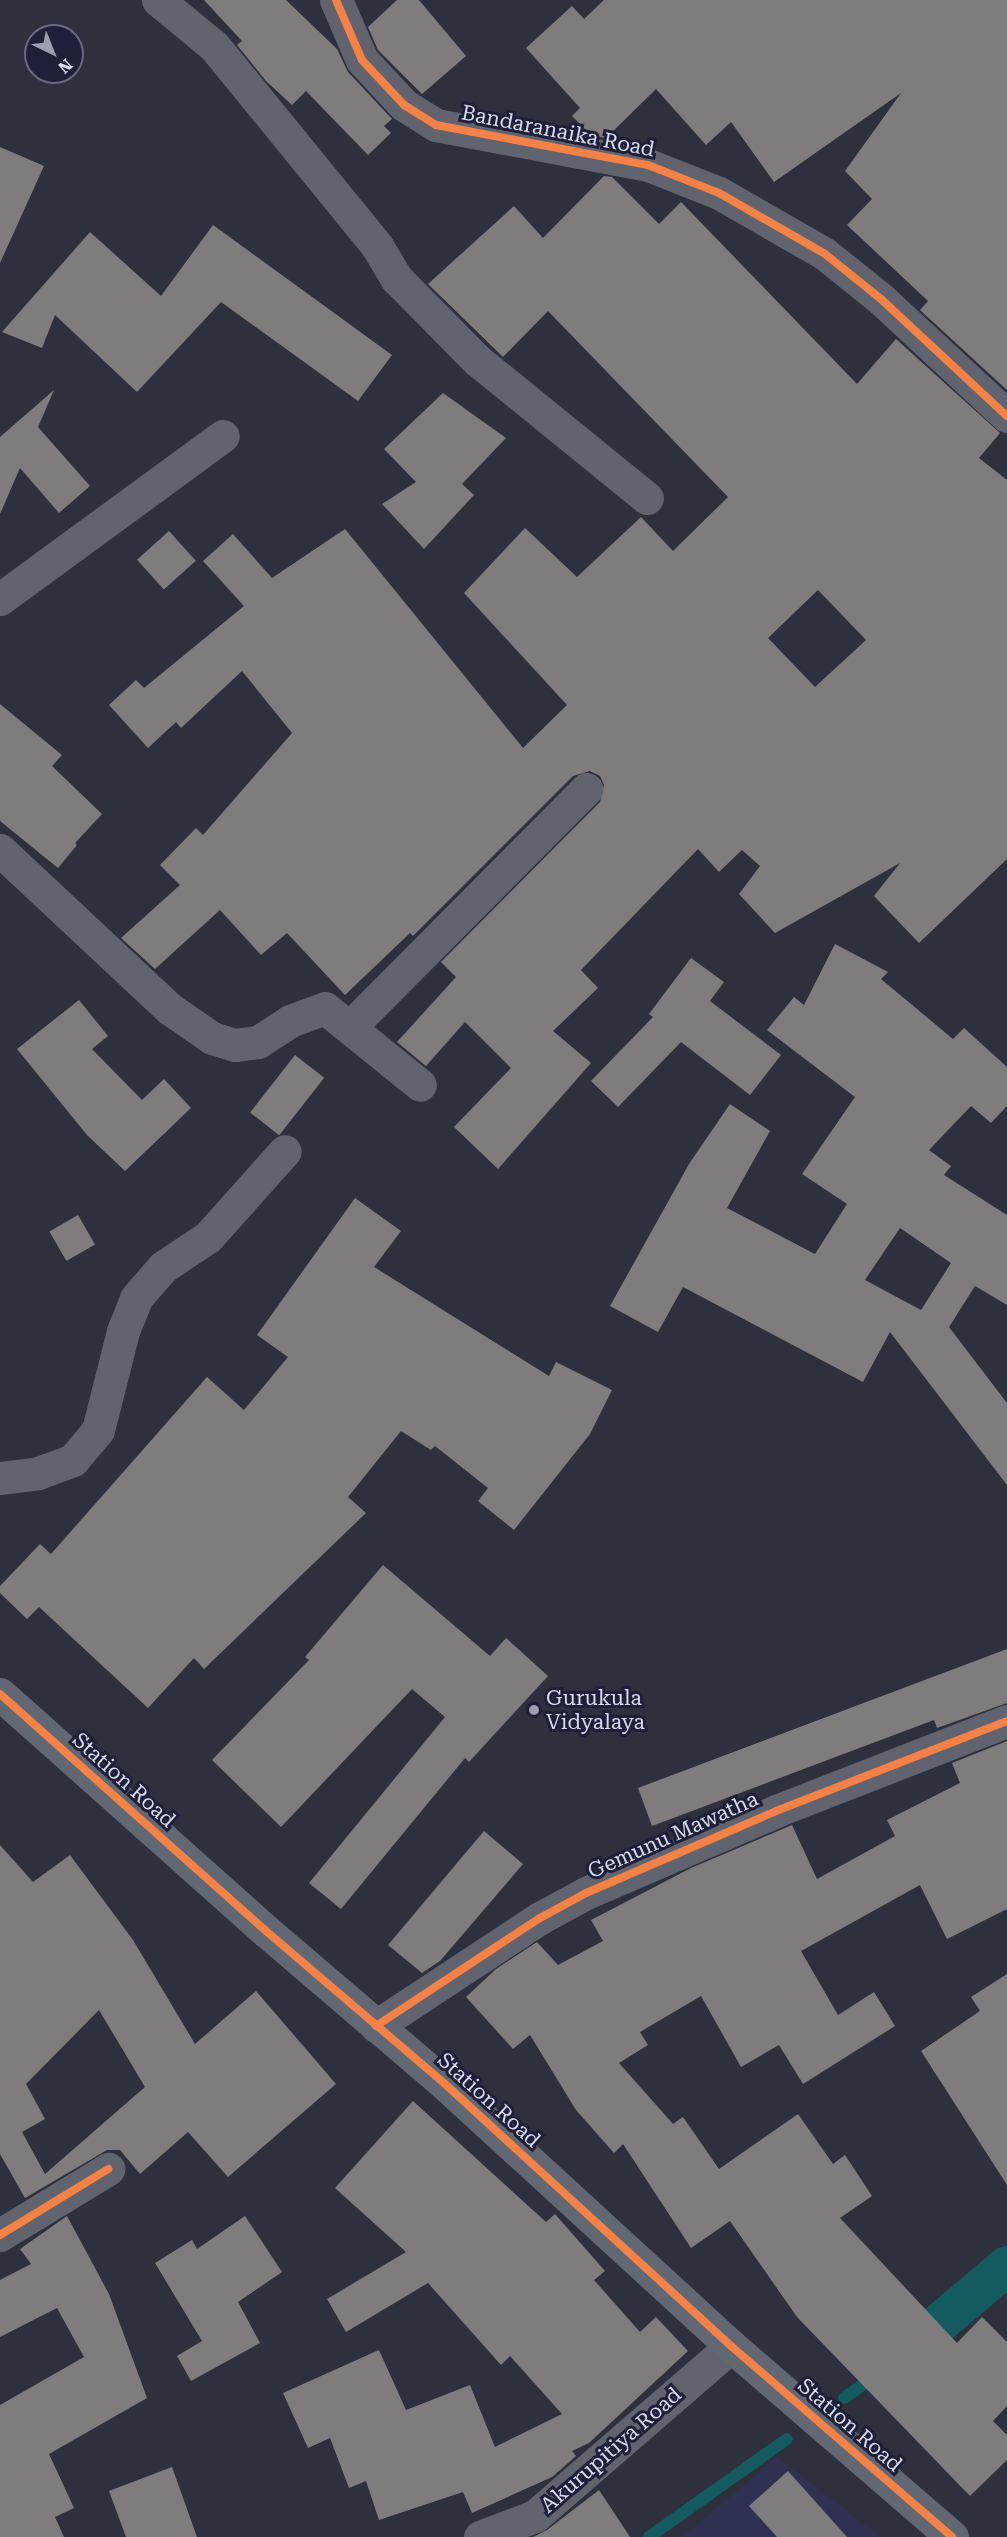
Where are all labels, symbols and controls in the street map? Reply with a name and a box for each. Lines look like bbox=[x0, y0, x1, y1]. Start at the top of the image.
north arrow bbox=[24, 24, 84, 84]
text: N bbox=[54, 55, 76, 77]
street label: Bandaranaika Road bbox=[459, 100, 657, 162]
place label: Gurukula Vidyalaya bbox=[546, 1685, 645, 1735]
marker: Gurukula Vidyalaya bbox=[527, 1703, 541, 1717]
street label: Station Road bbox=[67, 1727, 181, 1833]
street label: Gemunu Mawatha bbox=[584, 1786, 762, 1884]
street label: Station Road bbox=[432, 2047, 546, 2153]
street label: Station Road bbox=[793, 2373, 907, 2477]
street label: Akurupitiya Road bbox=[535, 2382, 687, 2518]

